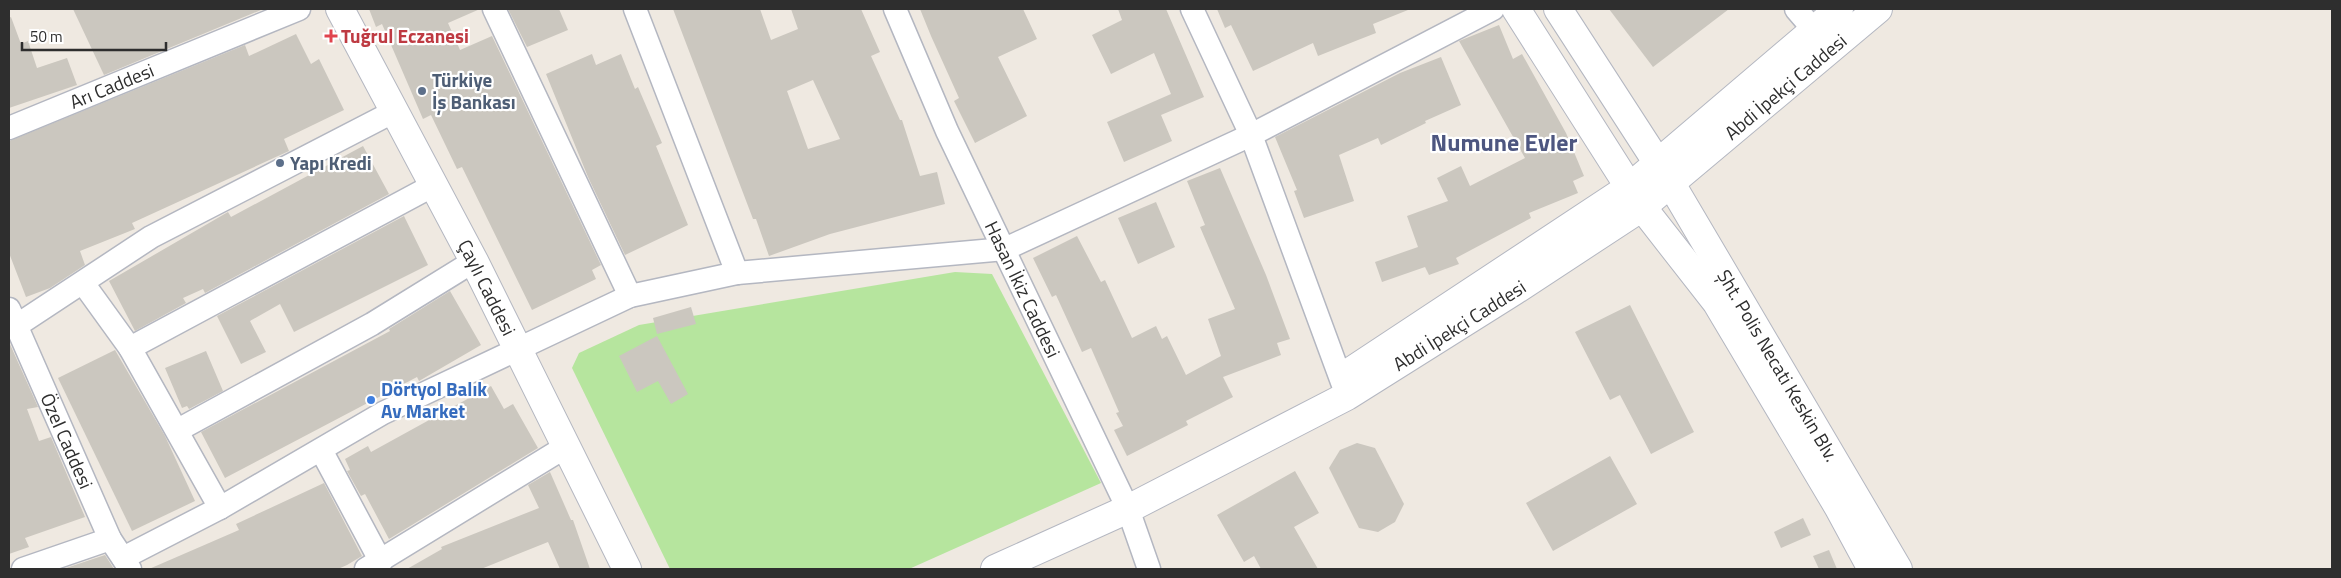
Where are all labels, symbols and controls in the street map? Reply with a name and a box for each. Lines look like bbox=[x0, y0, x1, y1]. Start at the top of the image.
scale bar bbox=[22, 20, 166, 52]
place label: Tuğrul Eczanesi bbox=[341, 21, 469, 50]
text: 50 m bbox=[30, 25, 63, 48]
street label: Abdi İpekçi Caddesi bbox=[1718, 26, 1853, 146]
marker: Tuğrul Eczanesi bbox=[325, 30, 337, 42]
street label: Arı Caddesi bbox=[65, 55, 158, 116]
place label: Türkiye İş Bankası bbox=[432, 65, 516, 116]
marker: Türkiye İş Bankası bbox=[416, 85, 428, 97]
district label: Numune Evler bbox=[1431, 124, 1578, 160]
place label: Yapı Kredi bbox=[290, 148, 372, 177]
marker: Yapı Kredi bbox=[274, 157, 286, 169]
street label: Hasan İkiz Caddesi bbox=[978, 216, 1068, 362]
street label: Çaylı Caddesi bbox=[451, 234, 524, 340]
street label: Şht. Polis Necati Keskin Blv. bbox=[1710, 264, 1847, 467]
street label: Abdi İpekçi Caddesi bbox=[1387, 272, 1531, 378]
place label: Dörtyol Balık Av Market bbox=[381, 374, 487, 425]
street label: Özel Caddesi bbox=[34, 388, 101, 493]
marker: Dörtyol Balık Av Market bbox=[365, 394, 377, 406]

